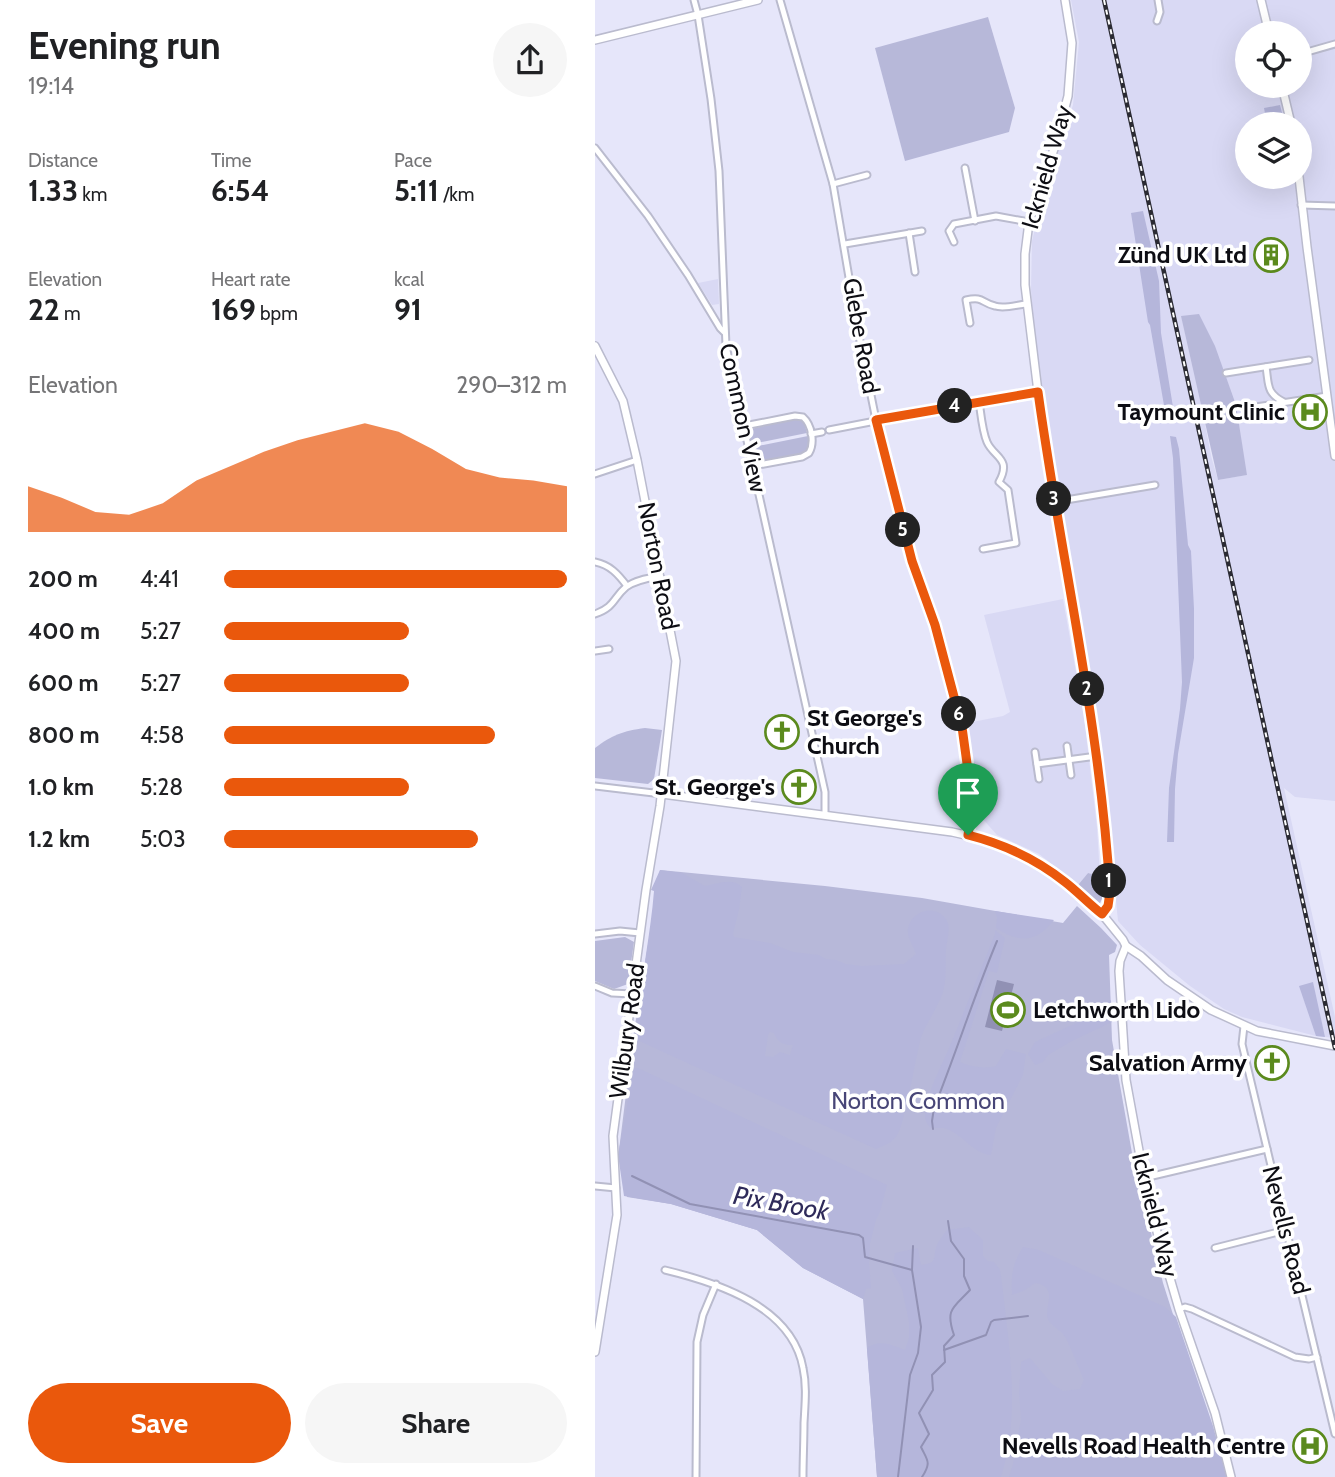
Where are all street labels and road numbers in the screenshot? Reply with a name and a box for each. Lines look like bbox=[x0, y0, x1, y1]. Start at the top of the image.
street label: Icknield Way bbox=[1015, 102, 1078, 232]
street label: Glebe Road bbox=[837, 276, 886, 396]
street label: Common View bbox=[713, 340, 774, 496]
street label: Norton Road bbox=[632, 500, 685, 632]
street label: Wilbury Road bbox=[603, 961, 650, 1100]
street label: Icknield Way bbox=[1126, 1150, 1185, 1280]
street label: Nevells Road bbox=[1257, 1163, 1316, 1297]

